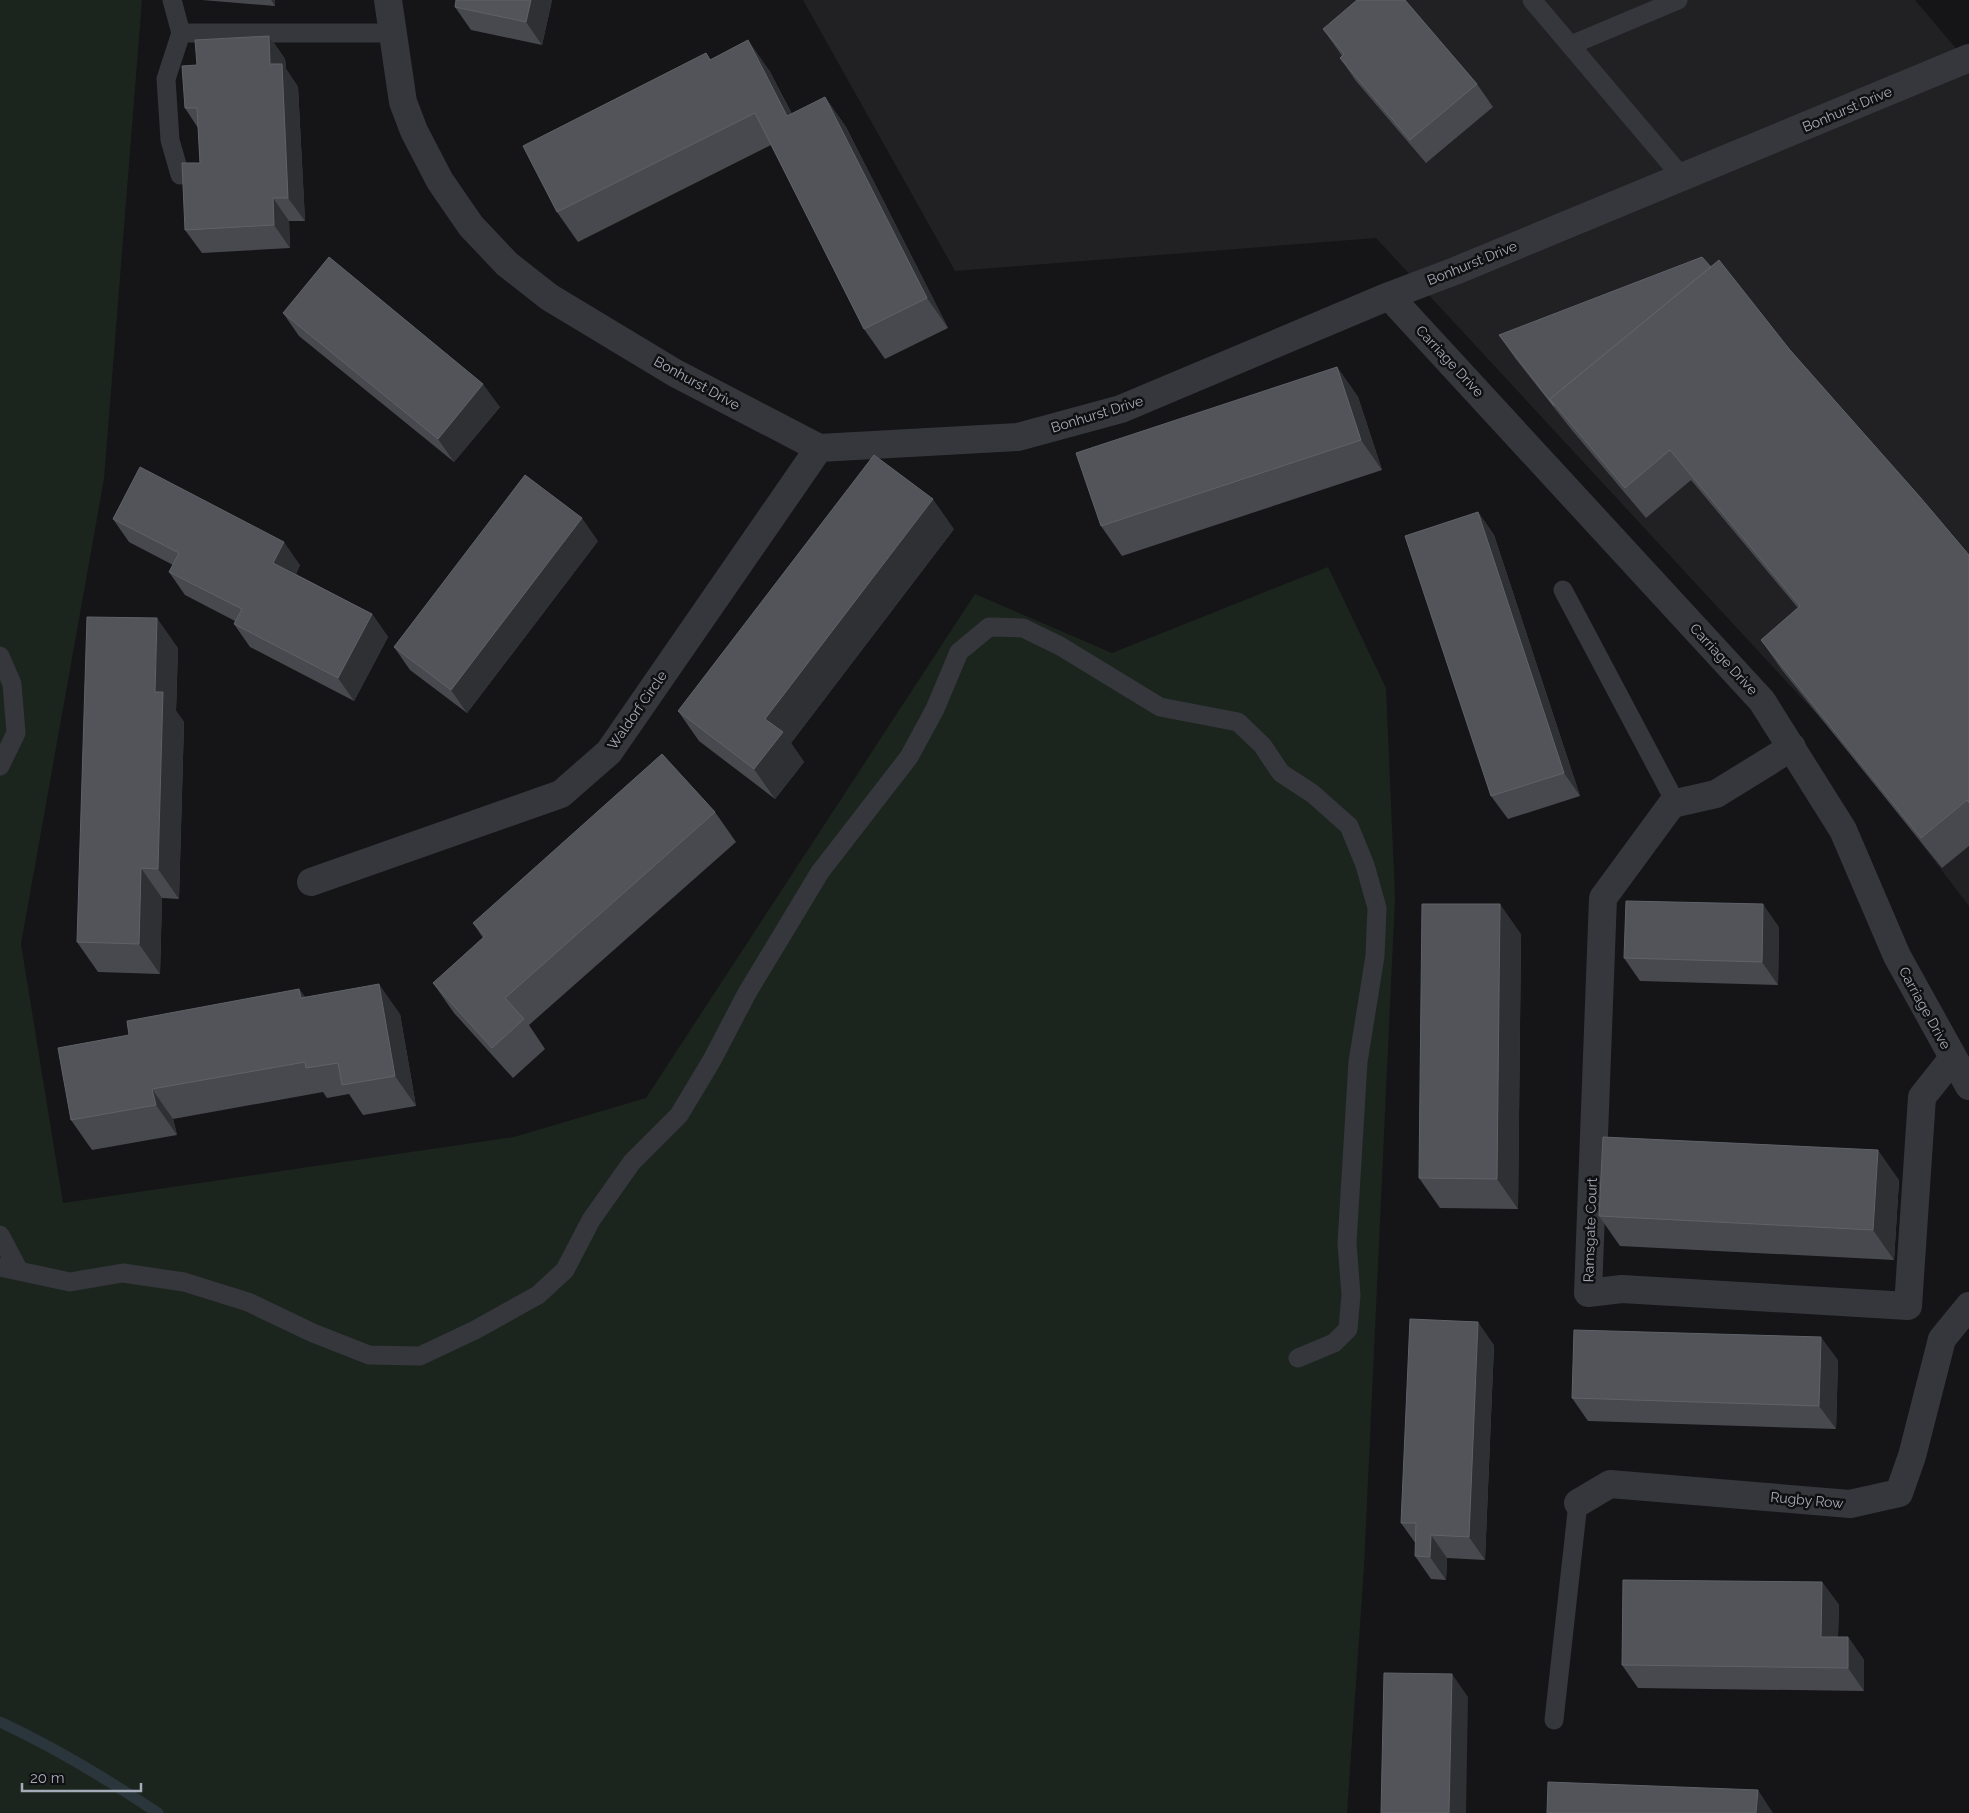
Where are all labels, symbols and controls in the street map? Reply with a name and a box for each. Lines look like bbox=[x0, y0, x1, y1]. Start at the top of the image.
street label: Bonhurst Drive bbox=[1800, 83, 1894, 135]
street label: Bonhurst Drive bbox=[1425, 238, 1519, 288]
street label: Carriage Drive bbox=[1413, 322, 1487, 400]
street label: Bonhurst Drive bbox=[651, 353, 743, 413]
street label: Bonhurst Drive bbox=[1049, 392, 1145, 436]
street label: Carriage Drive bbox=[1687, 620, 1761, 698]
street label: Waldorf Circle bbox=[604, 668, 670, 752]
street label: Carriage Drive bbox=[1896, 964, 1954, 1052]
street label: Ramsgate Court bbox=[1580, 1177, 1600, 1283]
street label: Rugby Row bbox=[1770, 1489, 1845, 1511]
scale bar bbox=[22, 1760, 141, 1792]
text: 20 m bbox=[30, 1769, 65, 1787]

